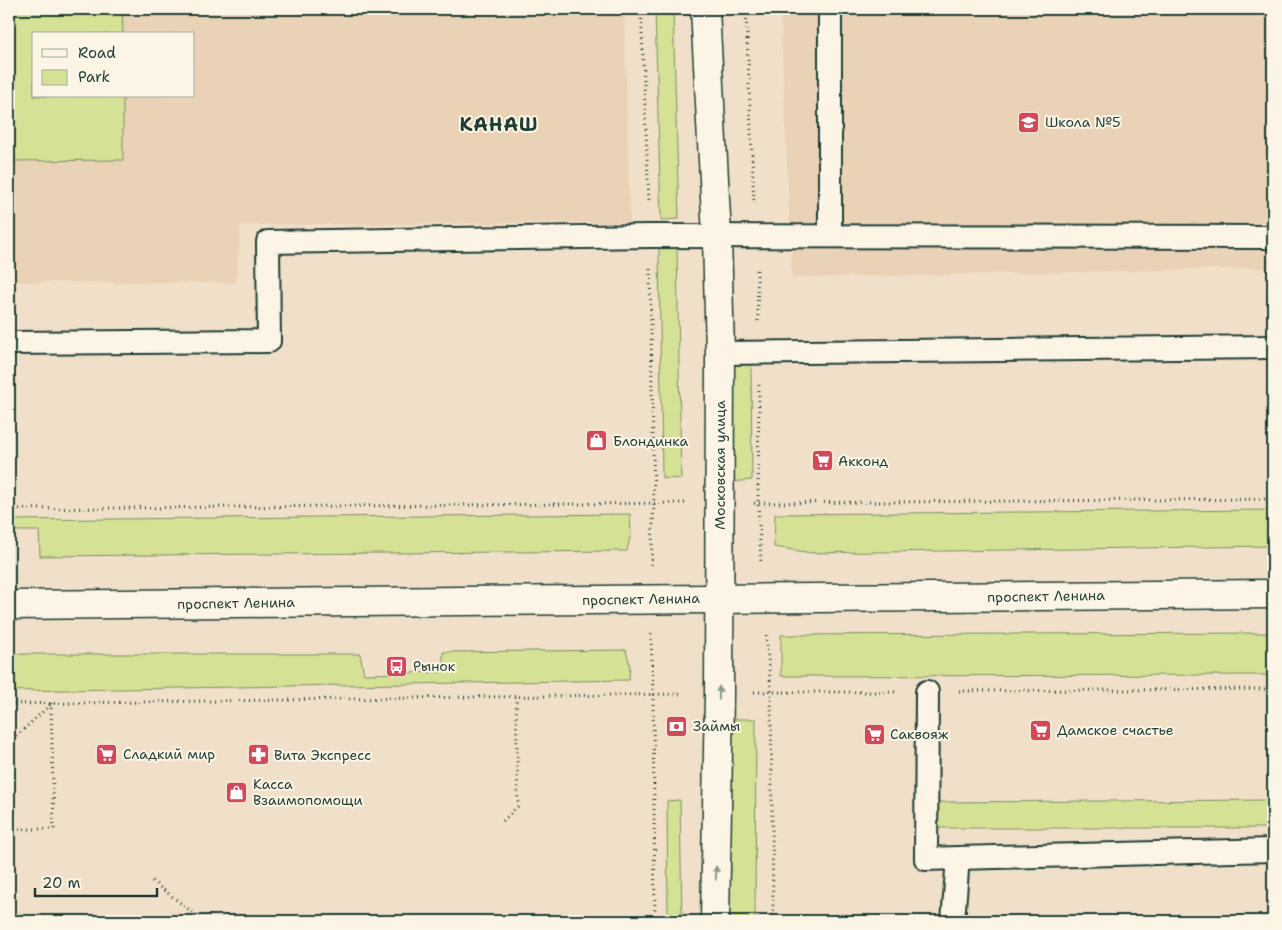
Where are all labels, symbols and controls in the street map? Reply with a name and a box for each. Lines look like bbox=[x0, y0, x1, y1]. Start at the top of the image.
legend bbox=[32, 32, 195, 98]
text: Road bbox=[78, 43, 116, 63]
text: Park bbox=[78, 67, 110, 87]
school or university icon: Школа №5 bbox=[1017, 110, 1041, 134]
district label: КАНАШ bbox=[459, 112, 539, 137]
place label: Школа №5 bbox=[1045, 113, 1121, 131]
street label: Московская улица bbox=[711, 400, 729, 530]
shop icon: Блондинка bbox=[585, 429, 609, 453]
place label: Блондинка bbox=[613, 432, 688, 450]
supermarket icon: Акконд bbox=[810, 449, 834, 473]
place label: Акконд bbox=[838, 452, 888, 470]
street label: проспект Ленина bbox=[987, 586, 1105, 606]
street label: проспект Ленина bbox=[582, 589, 700, 609]
street label: проспект Ленина bbox=[177, 593, 295, 613]
bus stop icon: Рынок bbox=[385, 654, 409, 678]
place label: Рынок bbox=[413, 657, 456, 675]
one-way arrow bbox=[715, 684, 723, 700]
bank icon: Займы bbox=[665, 714, 689, 738]
place label: Займы bbox=[693, 717, 740, 735]
supermarket icon: Дамское счастье bbox=[1029, 718, 1053, 742]
place label: Дамское счастье bbox=[1057, 721, 1174, 739]
supermarket icon: Саквояж bbox=[862, 722, 886, 746]
place label: Саквояж bbox=[890, 725, 949, 743]
supermarket icon: Сладкий мир bbox=[95, 742, 119, 766]
pharmacy icon: Вита Экспресс bbox=[246, 743, 270, 767]
place label: Сладкий мир bbox=[123, 745, 215, 763]
place label: Вита Экспресс bbox=[274, 746, 371, 764]
place label: Касса Взаимопомощи bbox=[253, 775, 363, 809]
shop icon: Касса Взаимопомощи bbox=[225, 780, 249, 804]
one-way arrow bbox=[712, 864, 720, 880]
scale bar bbox=[35, 865, 158, 897]
text: 20 m bbox=[42, 873, 81, 893]

